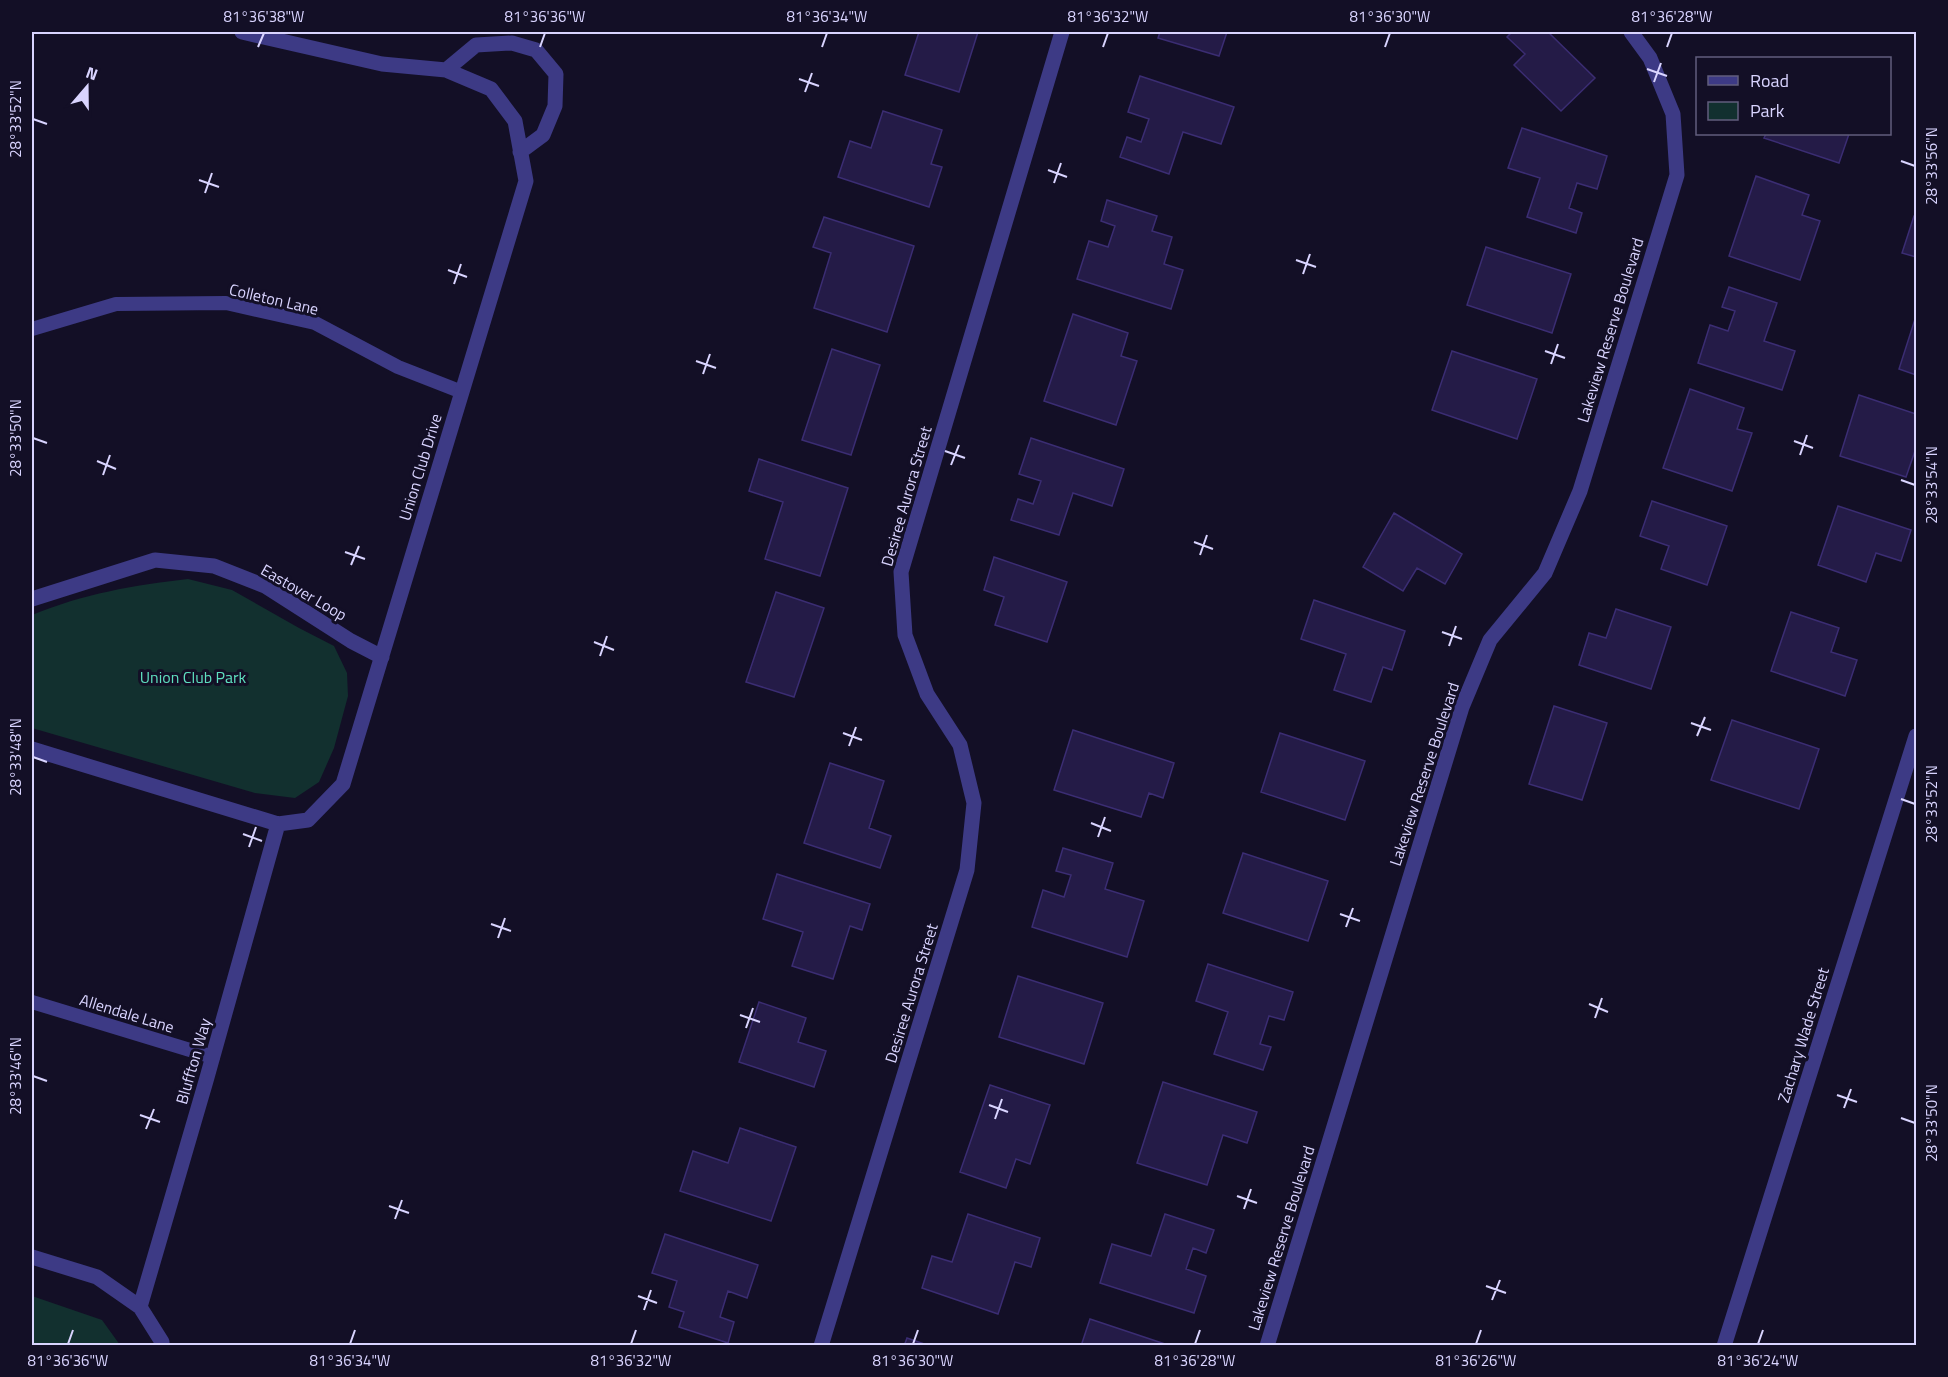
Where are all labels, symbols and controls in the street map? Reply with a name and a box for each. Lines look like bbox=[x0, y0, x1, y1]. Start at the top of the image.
text: 81°36'38"W bbox=[224, 5, 304, 28]
text: 81°36'36"W bbox=[505, 5, 585, 28]
text: 81°36'34"W bbox=[787, 5, 867, 28]
text: 81°36'32"W bbox=[1068, 5, 1148, 28]
text: 81°36'30"W bbox=[1350, 5, 1430, 28]
text: 81°36'28"W bbox=[1632, 5, 1712, 28]
north arrow bbox=[57, 57, 117, 117]
legend bbox=[1696, 57, 1891, 135]
text: N bbox=[83, 60, 101, 86]
text: Road bbox=[1750, 67, 1789, 94]
text: 28°33'52"N bbox=[4, 80, 27, 158]
text: Park bbox=[1750, 97, 1785, 124]
text: 28°33'56"N bbox=[1920, 127, 1943, 205]
street label: Lakeview Reserve Boulevard bbox=[1570, 235, 1650, 425]
street label: Colleton Lane bbox=[227, 277, 321, 321]
text: 28°33'50"N bbox=[4, 399, 27, 477]
street label: Union Club Drive bbox=[392, 411, 448, 523]
street label: Desiree Aurora Street bbox=[875, 423, 938, 569]
text: 28°33'54"N bbox=[1920, 446, 1943, 524]
street label: Eastover Loop bbox=[257, 558, 351, 626]
park label: Union Club Park bbox=[140, 665, 247, 689]
street label: Lakeview Reserve Boulevard bbox=[1383, 679, 1465, 869]
text: 28°33'48"N bbox=[4, 718, 27, 796]
text: 28°33'52"N bbox=[1920, 765, 1943, 843]
street label: Desiree Aurora Street bbox=[878, 920, 944, 1066]
street label: Zachary Wade Street bbox=[1771, 964, 1835, 1106]
street label: Allendale Lane bbox=[77, 987, 177, 1039]
street label: Bluffton Way bbox=[169, 1015, 217, 1107]
text: 28°33'46"N bbox=[4, 1037, 27, 1115]
text: 28°33'50"N bbox=[1920, 1084, 1943, 1162]
street label: Lakeview Reserve Boulevard bbox=[1241, 1143, 1321, 1333]
text: 81°36'36"W bbox=[28, 1349, 108, 1372]
text: 81°36'34"W bbox=[310, 1349, 390, 1372]
text: 81°36'32"W bbox=[591, 1349, 671, 1372]
text: 81°36'30"W bbox=[873, 1349, 953, 1372]
text: 81°36'28"W bbox=[1155, 1349, 1235, 1372]
text: 81°36'26"W bbox=[1436, 1349, 1516, 1372]
text: 81°36'24"W bbox=[1718, 1349, 1798, 1372]

